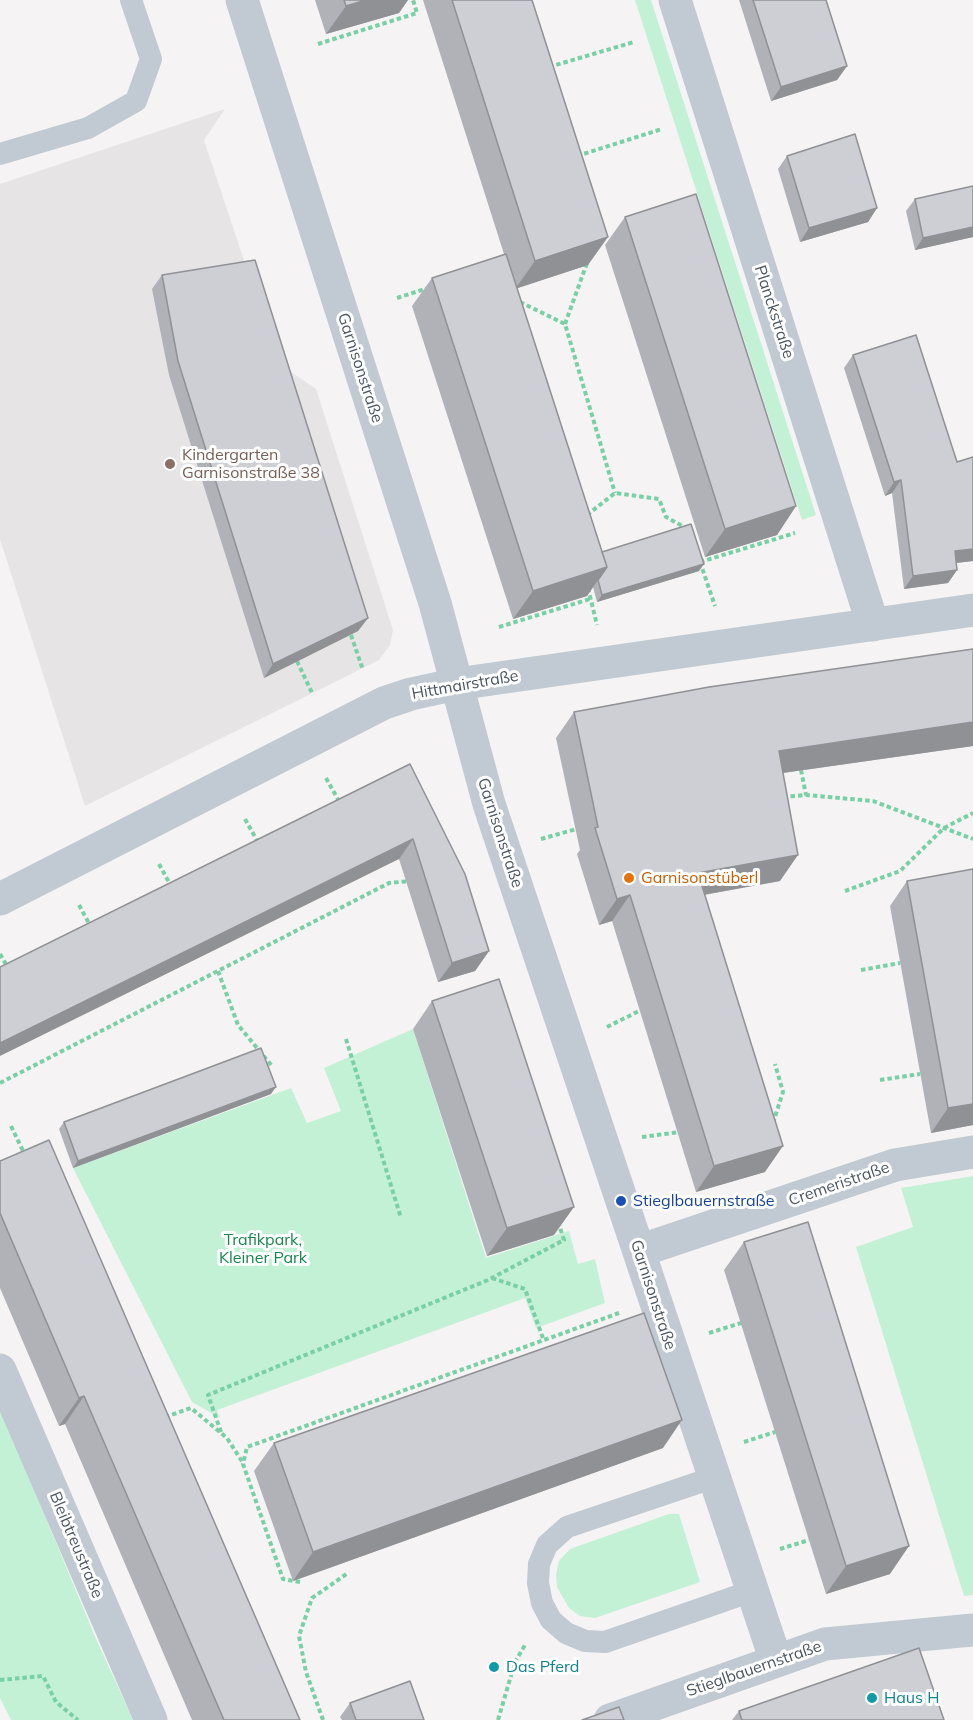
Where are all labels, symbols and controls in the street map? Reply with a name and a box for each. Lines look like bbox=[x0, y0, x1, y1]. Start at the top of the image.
street label: Planckstraße bbox=[750, 263, 798, 361]
street label: Garnisonstraße bbox=[333, 311, 387, 425]
place label: Kindergarten Garnisonstraße 38 bbox=[182, 445, 320, 483]
marker: Kindergarten Garnisonstraße 38 bbox=[163, 457, 177, 471]
street label: Hittmairstraße bbox=[410, 666, 520, 704]
street label: Garnisonstraße bbox=[473, 776, 527, 890]
place label: Garnisonstüberl bbox=[641, 868, 758, 888]
marker: Garnisonstüberl bbox=[622, 871, 636, 885]
street label: Cremeristraße bbox=[786, 1158, 892, 1210]
place label: Stieglbauernstraße bbox=[633, 1191, 774, 1211]
marker: Stieglbauernstraße bbox=[614, 1194, 628, 1208]
park label: Trafikpark, Kleiner Park bbox=[219, 1230, 307, 1268]
street label: Garnisonstraße bbox=[626, 1238, 680, 1352]
street label: Bleibtreustraße bbox=[45, 1489, 107, 1601]
street label: Stieglbauernstraße bbox=[684, 1637, 824, 1701]
place label: Das Pferd bbox=[506, 1657, 579, 1677]
marker: Das Pferd bbox=[487, 1660, 501, 1674]
place label: Haus H bbox=[884, 1688, 939, 1708]
marker: Haus H bbox=[865, 1691, 879, 1705]

